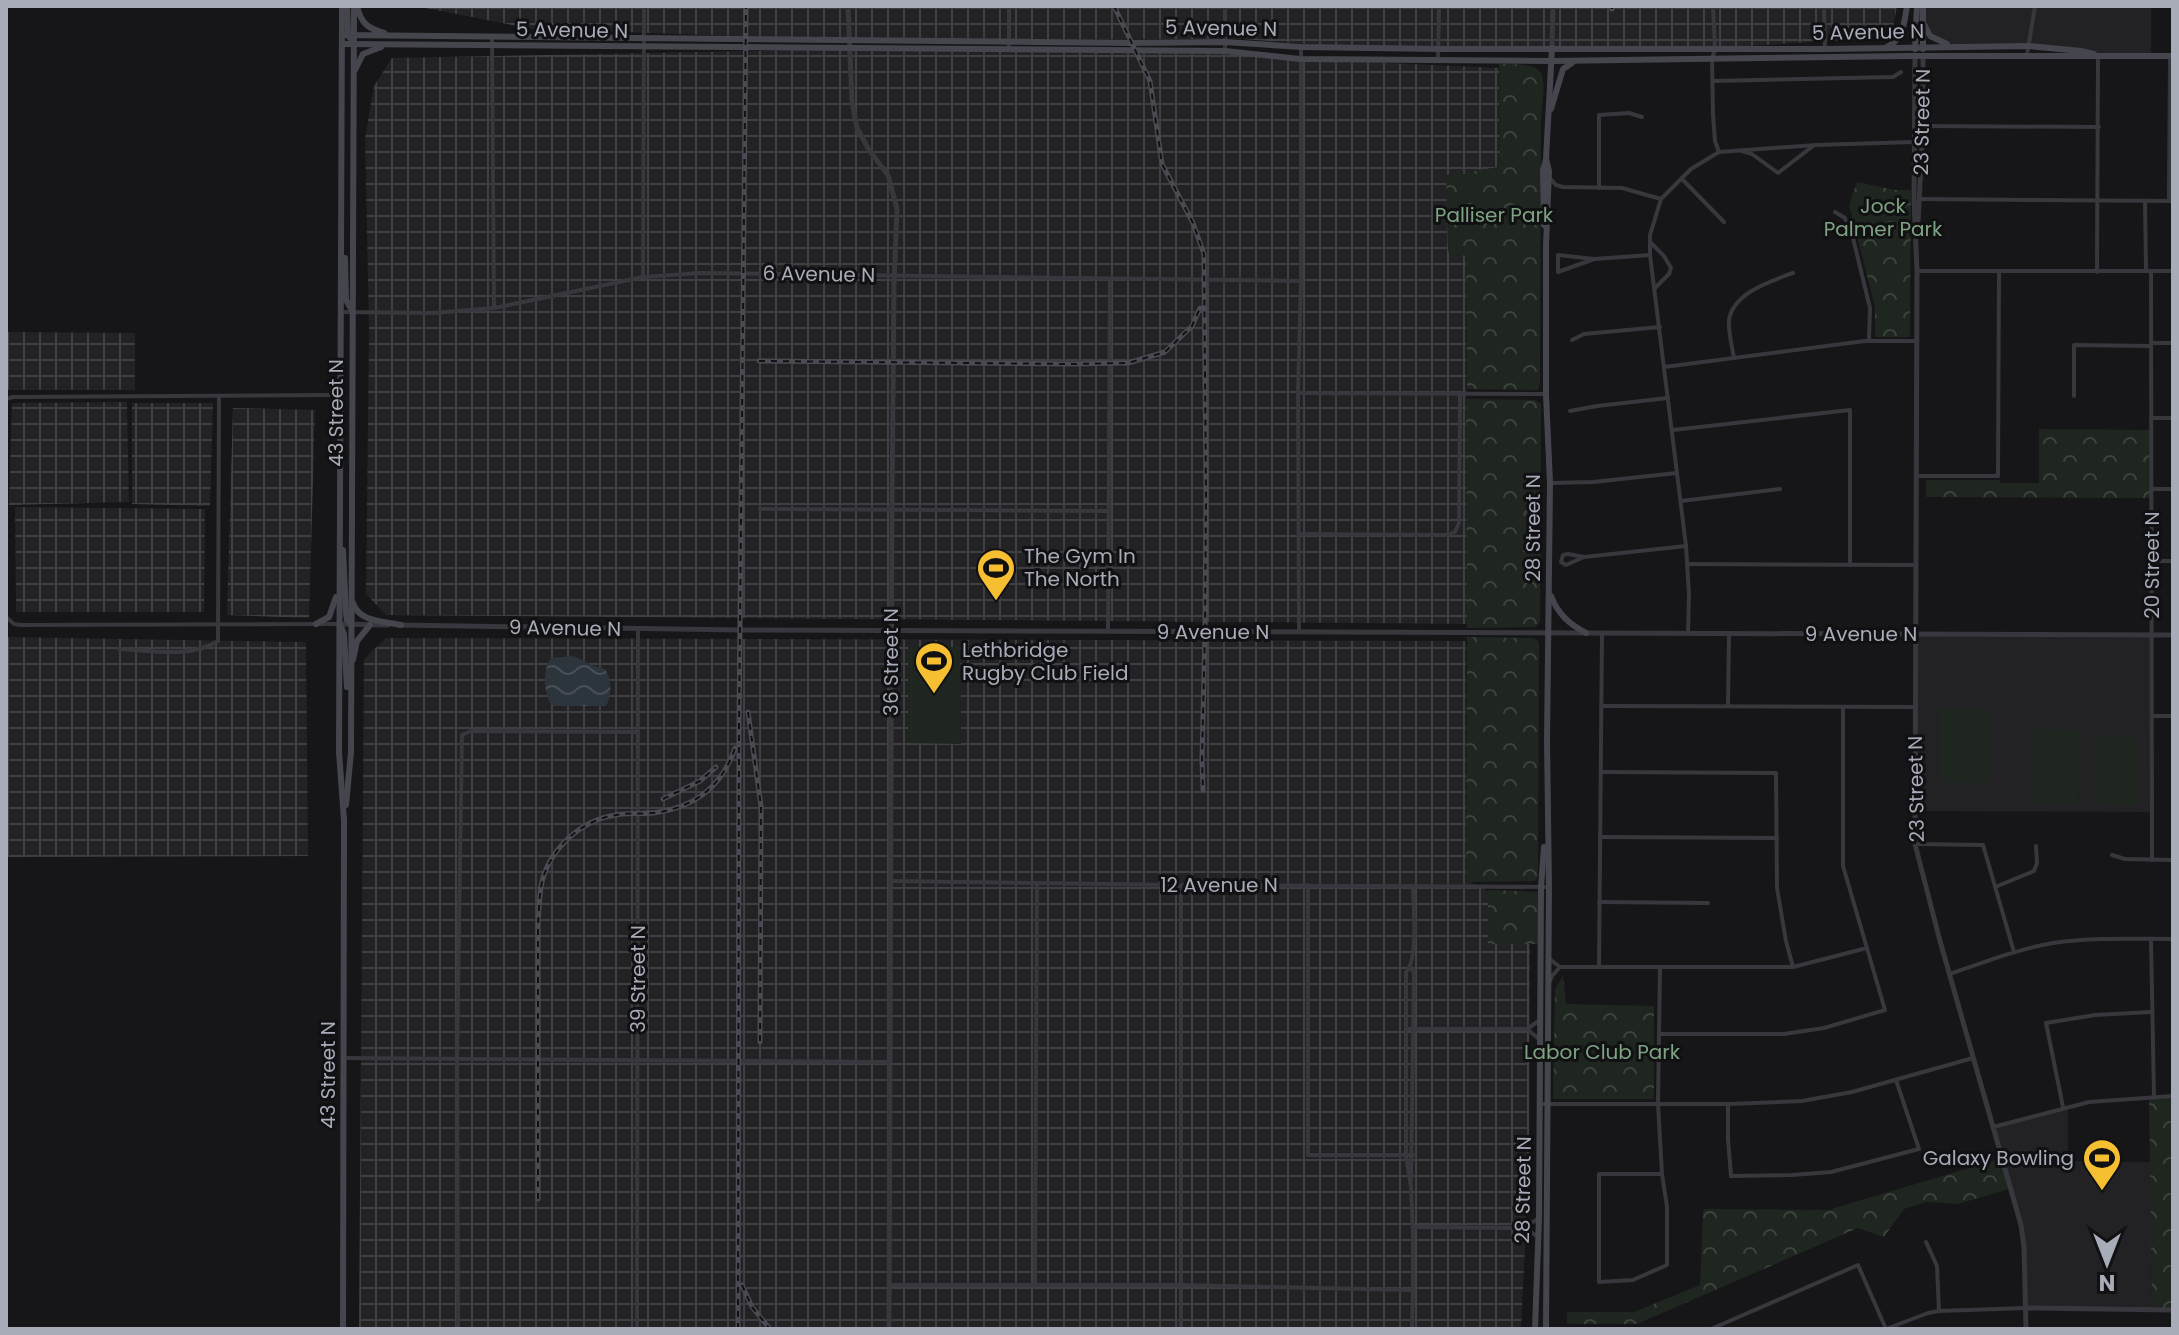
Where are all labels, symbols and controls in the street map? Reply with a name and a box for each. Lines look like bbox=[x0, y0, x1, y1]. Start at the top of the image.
street label: 5 Avenue N bbox=[1165, 13, 1277, 43]
street label: 5 Avenue N bbox=[516, 15, 628, 45]
street label: 5 Avenue N bbox=[1812, 17, 1924, 47]
street label: 23 Street N bbox=[1907, 68, 1937, 176]
park label: Jock Palmer Park bbox=[1824, 192, 1943, 243]
park label: Palliser Park bbox=[1435, 201, 1554, 229]
street label: 6 Avenue N bbox=[762, 259, 876, 289]
street label: 43 Street N bbox=[322, 359, 350, 467]
street label: 28 Street N bbox=[1519, 474, 1547, 582]
street label: 20 Street N bbox=[2138, 511, 2166, 619]
place label: The Gym In The North bbox=[1024, 542, 1136, 593]
sports icon: The Gym In The North bbox=[975, 547, 1017, 602]
street label: 36 Street N bbox=[877, 608, 905, 716]
street label: 9 Avenue N bbox=[509, 613, 621, 643]
street label: 9 Avenue N bbox=[1157, 618, 1269, 646]
street label: 9 Avenue N bbox=[1805, 620, 1917, 648]
place label: Lethbridge Rugby Club Field bbox=[962, 636, 1128, 687]
sports icon: Lethbridge Rugby Club Field bbox=[913, 640, 955, 695]
street label: 23 Street N bbox=[1901, 735, 1931, 843]
street label: 12 Avenue N bbox=[1160, 871, 1278, 899]
street label: 39 Street N bbox=[624, 925, 652, 1033]
street label: 43 Street N bbox=[314, 1021, 342, 1129]
park label: Labor Club Park bbox=[1524, 1038, 1681, 1066]
street label: 28 Street N bbox=[1508, 1136, 1538, 1244]
sports icon: Galaxy Bowling bbox=[2081, 1137, 2123, 1192]
place label: Galaxy Bowling bbox=[1923, 1144, 2074, 1172]
north arrow bbox=[2067, 1223, 2147, 1303]
text: N bbox=[2099, 1267, 2115, 1298]

